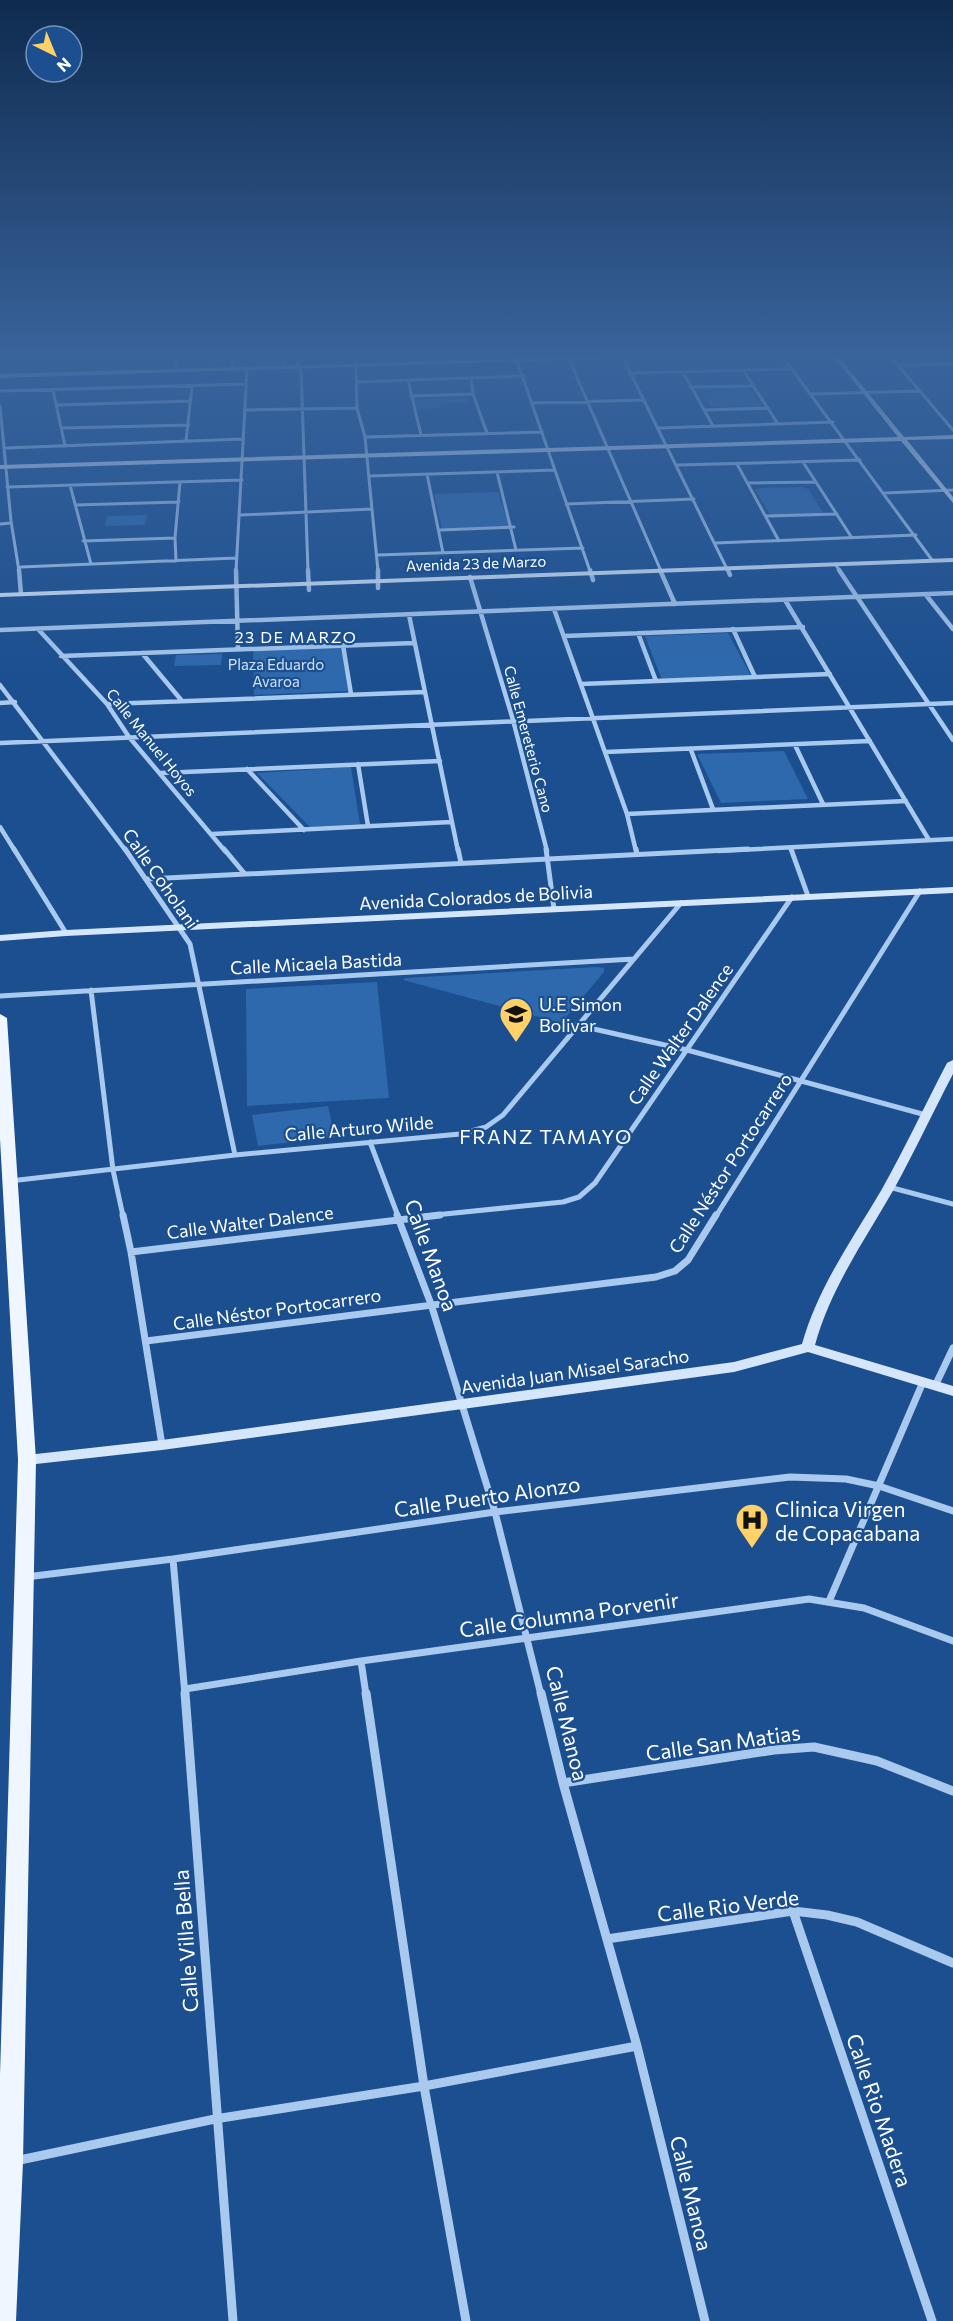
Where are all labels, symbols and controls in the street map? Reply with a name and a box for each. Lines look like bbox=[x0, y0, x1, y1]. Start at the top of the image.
north arrow bbox=[24, 24, 84, 84]
text: N bbox=[54, 54, 75, 76]
street label: Avenida 23 de Marzo bbox=[405, 552, 547, 574]
district label: 23 DE MARZO bbox=[235, 627, 357, 646]
park label: Plaza Eduardo Avaroa bbox=[228, 655, 324, 690]
street label: Calle Emereterio Cano bbox=[501, 664, 557, 814]
street label: Calle Manuel Hoyos bbox=[103, 685, 201, 800]
street label: Calle Coholani bbox=[118, 824, 204, 932]
street label: Avenida Colorados de Bolivia bbox=[359, 880, 593, 914]
street label: Calle Micaela Bastida bbox=[230, 948, 402, 978]
street label: Calle Walter Dalence bbox=[623, 959, 737, 1109]
place label: U.E Simon Bolivar bbox=[539, 993, 622, 1036]
school or university icon: U.E Simon Bolivar bbox=[498, 996, 534, 1043]
street label: Calle Néstor Portocarrero bbox=[664, 1069, 796, 1257]
street label: Calle Arturo Wilde bbox=[284, 1111, 434, 1145]
district label: FRANZ TAMAYO bbox=[459, 1124, 633, 1148]
street label: Calle Manoa bbox=[400, 1195, 464, 1315]
street label: Calle Walter Dalence bbox=[165, 1201, 335, 1243]
street label: Calle Néstor Portocarrero bbox=[171, 1283, 383, 1335]
street label: Avenida Juan Misael Saracho bbox=[460, 1344, 690, 1398]
street label: Calle Puerto Alonzo bbox=[392, 1471, 582, 1521]
place label: Clinica Virgen de Copacabana bbox=[775, 1496, 920, 1545]
hospital icon: Clinica Virgen de Copacabana bbox=[734, 1502, 770, 1549]
street label: Calle Columna Porvenir bbox=[458, 1586, 680, 1642]
street label: Calle Manoa bbox=[542, 1663, 594, 1783]
street label: Calle San Matias bbox=[644, 1719, 802, 1765]
street label: Calle Villa Bella bbox=[168, 1869, 202, 2013]
street label: Calle Rio Verde bbox=[656, 1884, 800, 1926]
street label: Calle Rio Madera bbox=[842, 2030, 918, 2190]
street label: Calle Manoa bbox=[666, 2133, 718, 2253]

